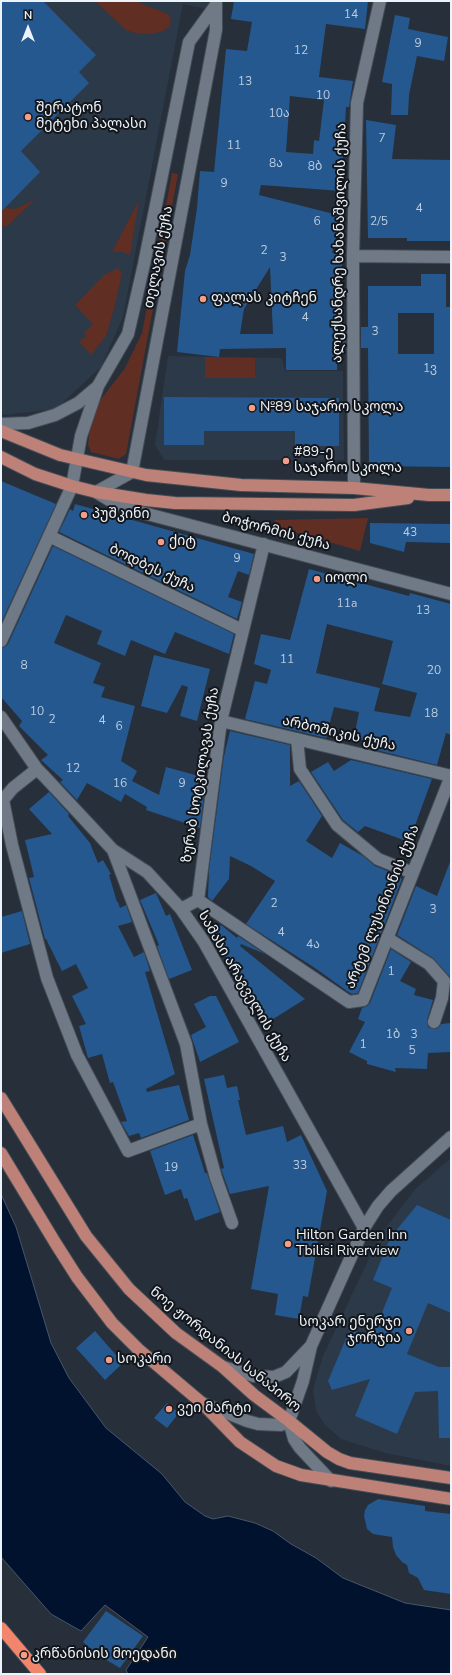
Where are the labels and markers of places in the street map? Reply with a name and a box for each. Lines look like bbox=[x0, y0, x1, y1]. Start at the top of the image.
place label: შერატონ მეტეხი პალასი bbox=[36, 101, 147, 134]
marker: შერატონ მეტეხი პალასი bbox=[23, 112, 33, 122]
place label: ფალას კიტჩენ bbox=[211, 291, 317, 307]
marker: ფალას კიტჩენ bbox=[198, 294, 208, 304]
place label: №89 საჯარო სკოლა bbox=[260, 400, 404, 416]
marker: №89 საჯარო სკოლა bbox=[247, 403, 257, 413]
place label: #89-ე საჯარო სკოლა bbox=[294, 445, 402, 478]
marker: #89-ე საჯარო სკოლა bbox=[281, 456, 291, 466]
place label: პუშკინი bbox=[92, 507, 149, 523]
marker: პუშკინი bbox=[79, 510, 89, 520]
place label: ქიტ bbox=[169, 534, 196, 550]
marker: ქიტ bbox=[156, 537, 166, 547]
place label: იოლი bbox=[325, 571, 368, 587]
marker: იოლი bbox=[312, 574, 322, 584]
place label: Hilton Garden Inn Tbilisi Riverview bbox=[296, 1228, 407, 1260]
marker: Hilton Garden Inn Tbilisi Riverview bbox=[283, 1239, 293, 1249]
place label: სოკარ ენერჯი ჯორჯია bbox=[299, 1315, 401, 1348]
marker: სოკარ ენერჯი ჯორჯია bbox=[404, 1326, 414, 1336]
place label: სოკარი bbox=[117, 1352, 172, 1368]
marker: სოკარი bbox=[104, 1355, 114, 1365]
place label: ვეი მარტი bbox=[177, 1401, 251, 1417]
marker: ვეი მარტი bbox=[164, 1404, 174, 1414]
place label: კრწანისის მოედანი bbox=[32, 1647, 177, 1663]
marker: კრწანისის მოედანი bbox=[19, 1650, 29, 1660]

